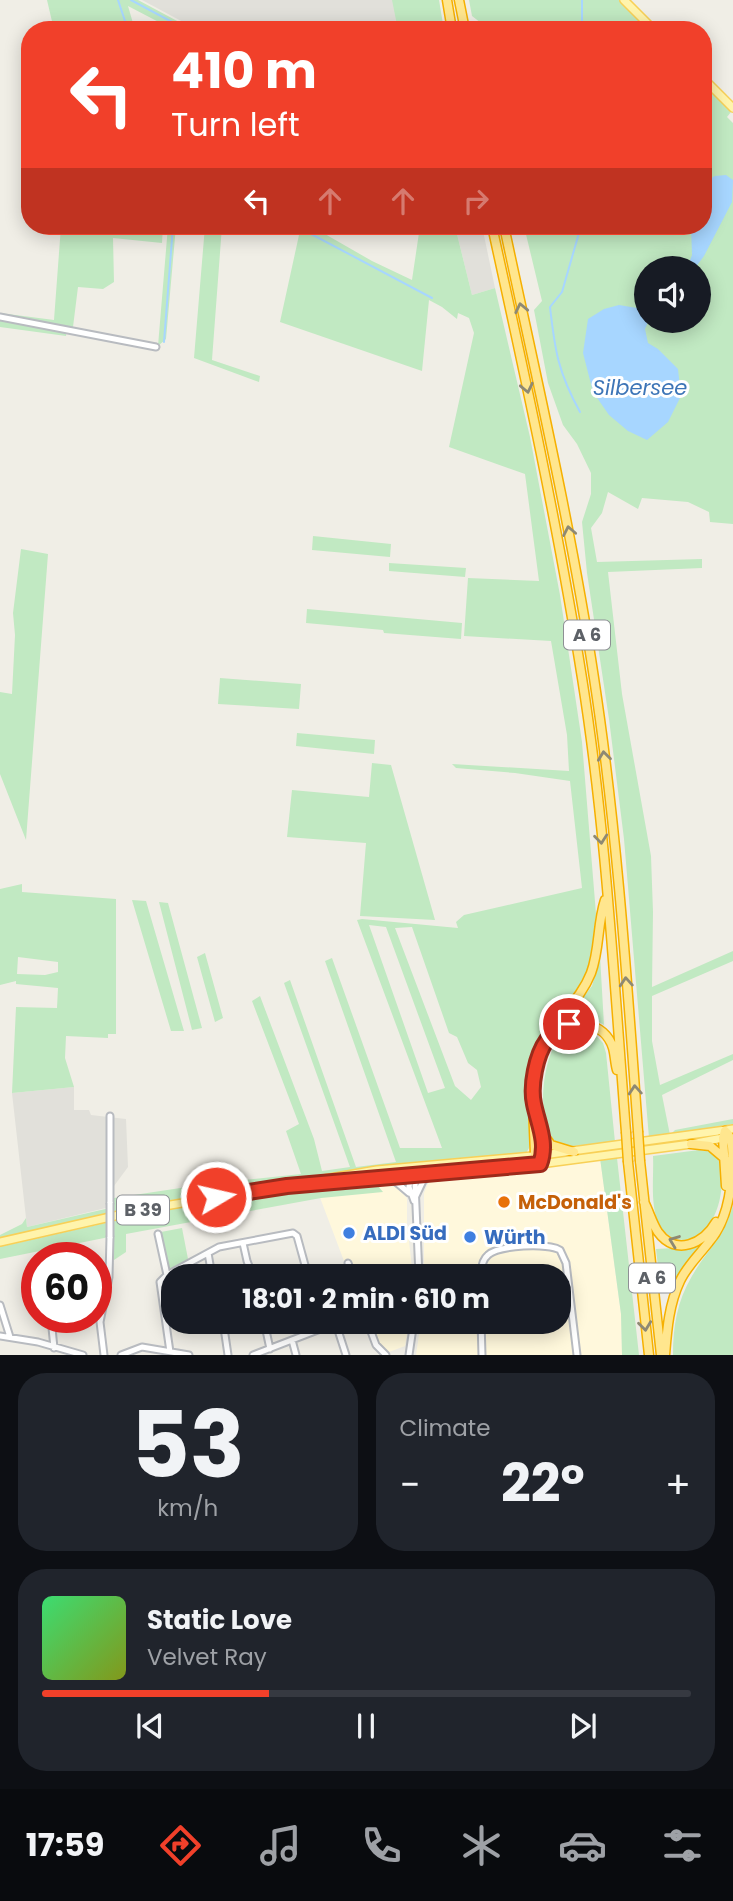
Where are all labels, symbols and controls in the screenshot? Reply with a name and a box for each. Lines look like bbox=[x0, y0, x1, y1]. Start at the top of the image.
text: 410 m bbox=[171, 37, 317, 105]
icon: left bbox=[56, 49, 147, 140]
text: Turn left bbox=[171, 102, 300, 147]
icon: left bbox=[238, 182, 276, 220]
icon: ahead bbox=[311, 182, 349, 220]
icon: ahead bbox=[384, 182, 422, 220]
icon: right bbox=[457, 182, 495, 220]
map controls bbox=[634, 256, 711, 333]
button: sound bbox=[634, 256, 711, 333]
one-way arrow bbox=[515, 302, 530, 314]
water label: Silbersee bbox=[593, 373, 687, 402]
one-way arrow bbox=[519, 382, 533, 394]
one-way arrow bbox=[562, 525, 577, 537]
road number: A 6 bbox=[564, 620, 610, 650]
one-way arrow bbox=[597, 750, 612, 761]
one-way arrow bbox=[593, 833, 608, 845]
one-way arrow bbox=[619, 976, 634, 987]
pin bbox=[539, 994, 599, 1054]
icon: arrive bbox=[550, 1005, 588, 1043]
one-way arrow bbox=[628, 1085, 643, 1096]
position arrow bbox=[179, 1160, 253, 1234]
place label: McDonald's bbox=[518, 1189, 632, 1216]
marker: McDonald's bbox=[496, 1194, 512, 1210]
road number: B 39 bbox=[117, 1196, 169, 1224]
place label: ALDI Süd bbox=[363, 1220, 447, 1247]
place label: Würth bbox=[484, 1224, 545, 1251]
marker: ALDI Süd bbox=[341, 1225, 357, 1241]
marker: Würth bbox=[462, 1229, 478, 1245]
one-way arrow bbox=[668, 1235, 681, 1249]
speed limit sign: 60 bbox=[21, 1242, 112, 1333]
road number: A 6 bbox=[629, 1264, 675, 1293]
text: 18:01 · 2 min · 610 m bbox=[242, 1281, 490, 1317]
one-way arrow bbox=[637, 1320, 652, 1331]
text: 53 bbox=[131, 1381, 245, 1509]
text: Climate bbox=[400, 1412, 490, 1444]
text: 22° bbox=[501, 1447, 584, 1520]
text: − bbox=[400, 1458, 420, 1511]
text: + bbox=[665, 1458, 691, 1511]
text: km/h bbox=[157, 1492, 218, 1524]
text: Static Love bbox=[147, 1602, 292, 1638]
text: Velvet Ray bbox=[147, 1641, 267, 1673]
icon: previous bbox=[131, 1707, 169, 1745]
icon: pause bbox=[347, 1707, 385, 1745]
icon: next bbox=[564, 1707, 602, 1745]
icon: directions bbox=[156, 1821, 205, 1870]
icon: music bbox=[256, 1821, 305, 1870]
icon: phone bbox=[357, 1821, 406, 1870]
icon: climate bbox=[457, 1821, 506, 1870]
icon: car bbox=[558, 1821, 607, 1870]
icon: filters bbox=[658, 1821, 707, 1870]
text: 17:59 bbox=[26, 1822, 104, 1867]

